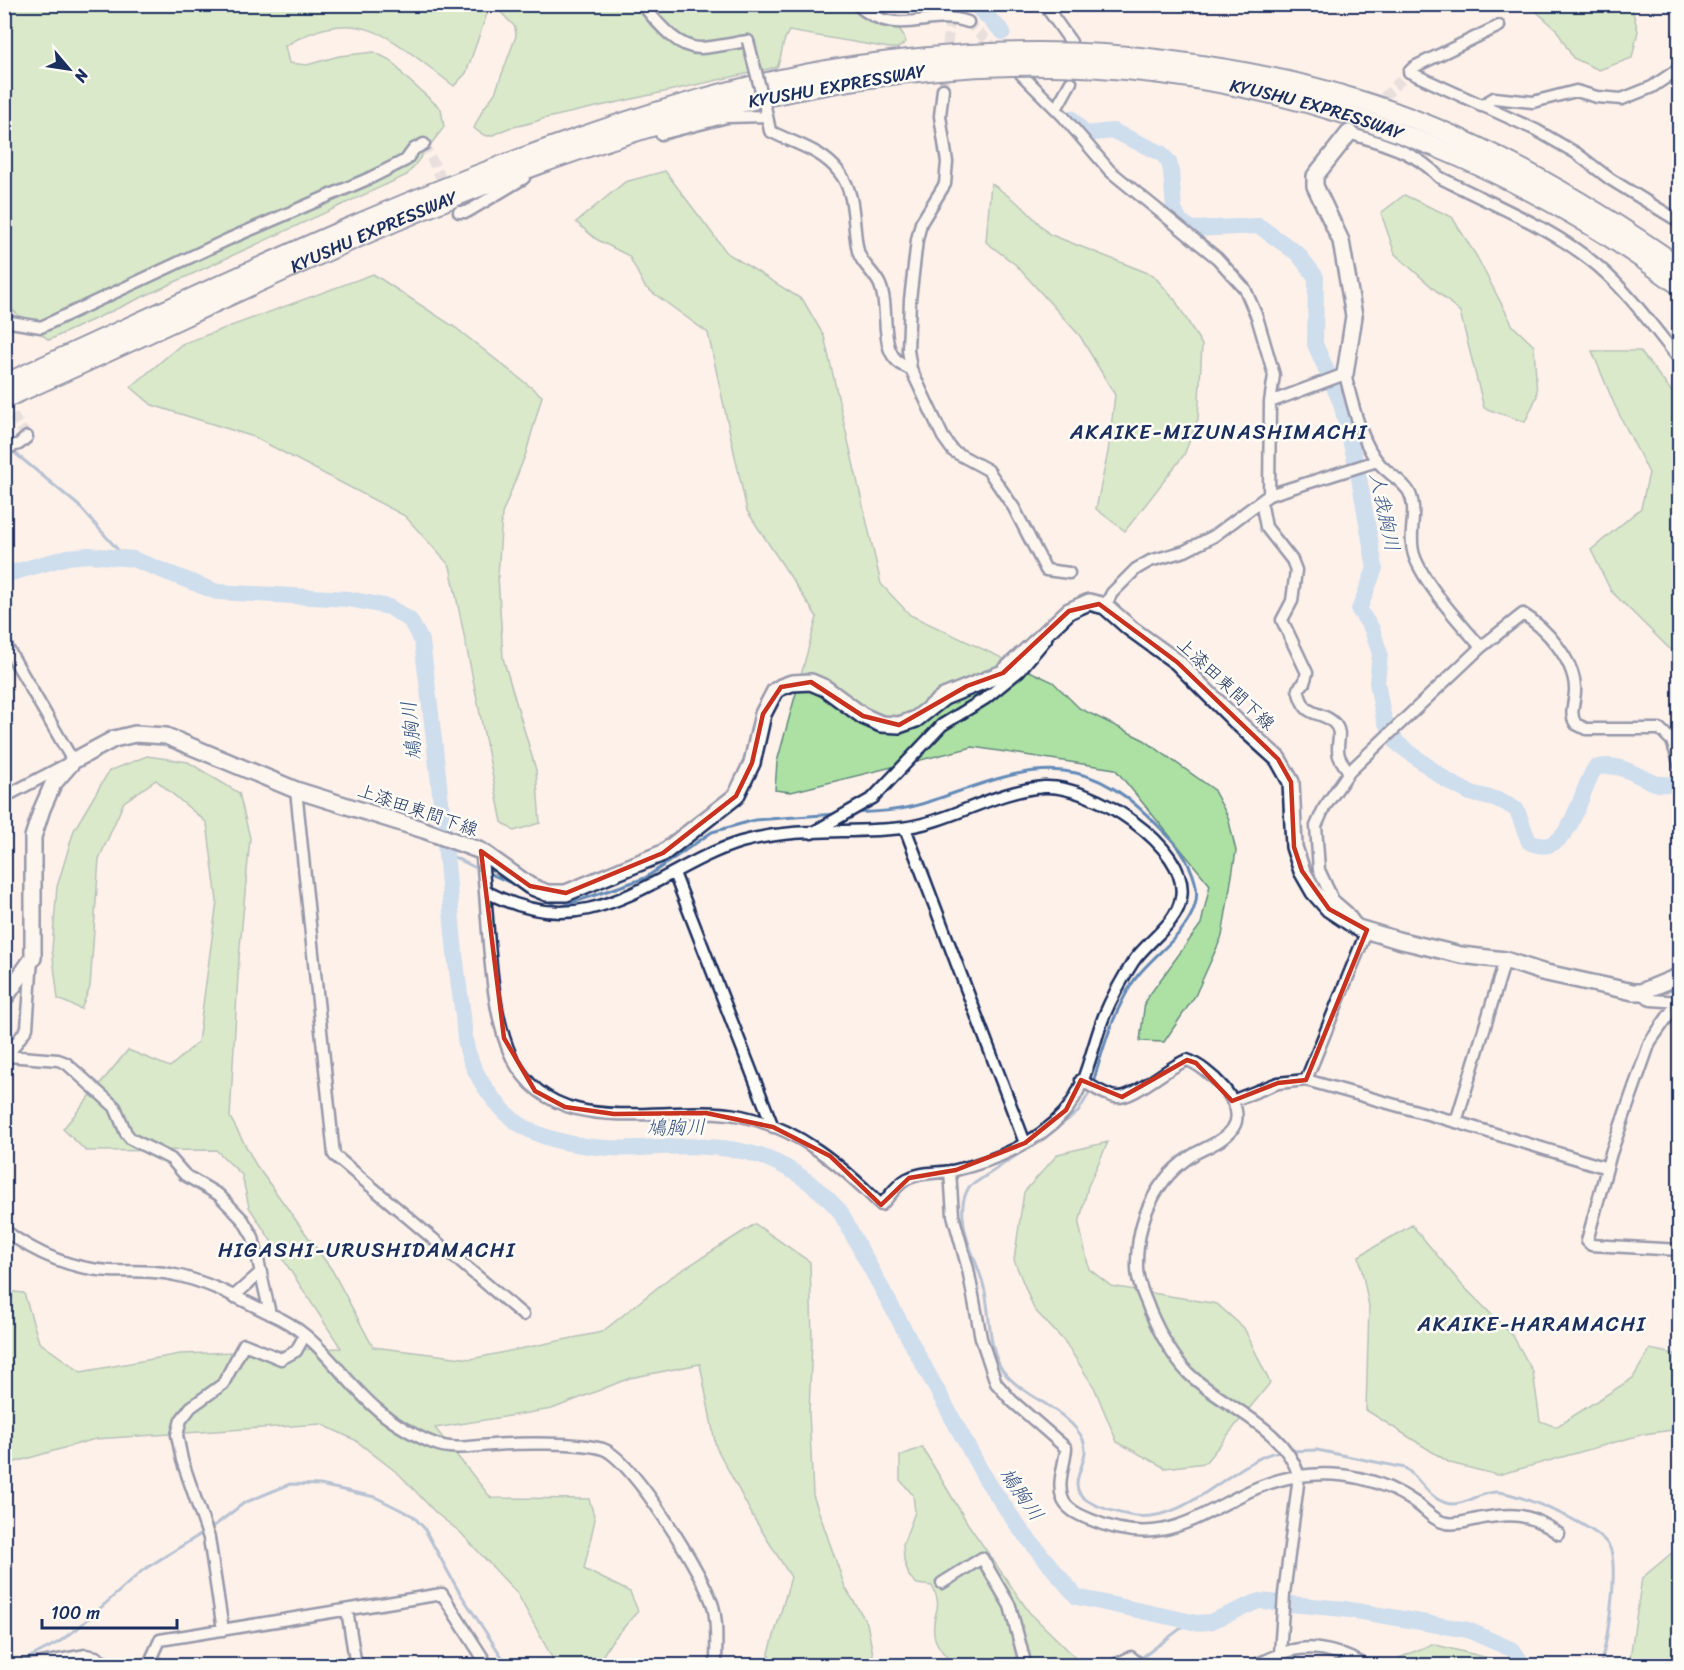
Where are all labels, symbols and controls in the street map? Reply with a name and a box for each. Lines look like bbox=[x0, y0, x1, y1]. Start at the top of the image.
north arrow bbox=[39, 39, 99, 99]
street label: KYUSHU EXPRESSWAY bbox=[746, 54, 929, 117]
text: N bbox=[66, 63, 98, 89]
street label: KYUSHU EXPRESSWAY bbox=[1227, 69, 1410, 150]
street label: KYUSHU EXPRESSWAY bbox=[285, 181, 463, 282]
district label: AKAIKE-MIZUNASHIMACHI bbox=[1069, 413, 1368, 451]
water label: 人我胸川 bbox=[1359, 469, 1410, 555]
street label: 上漆田東間下線 bbox=[1169, 629, 1283, 739]
water label: 鳩胸川 bbox=[391, 699, 432, 763]
street label: 上漆田東間下線 bbox=[353, 774, 483, 846]
water label: 鳩胸川 bbox=[646, 1109, 706, 1146]
district label: HIGASHI-URUSHIDAMACHI bbox=[218, 1231, 516, 1269]
district label: AKAIKE-HARAMACHI bbox=[1416, 1305, 1647, 1343]
water label: 鳩胸川 bbox=[990, 1460, 1053, 1529]
scale bar bbox=[42, 1592, 177, 1630]
text: 100 m bbox=[51, 1597, 100, 1629]

